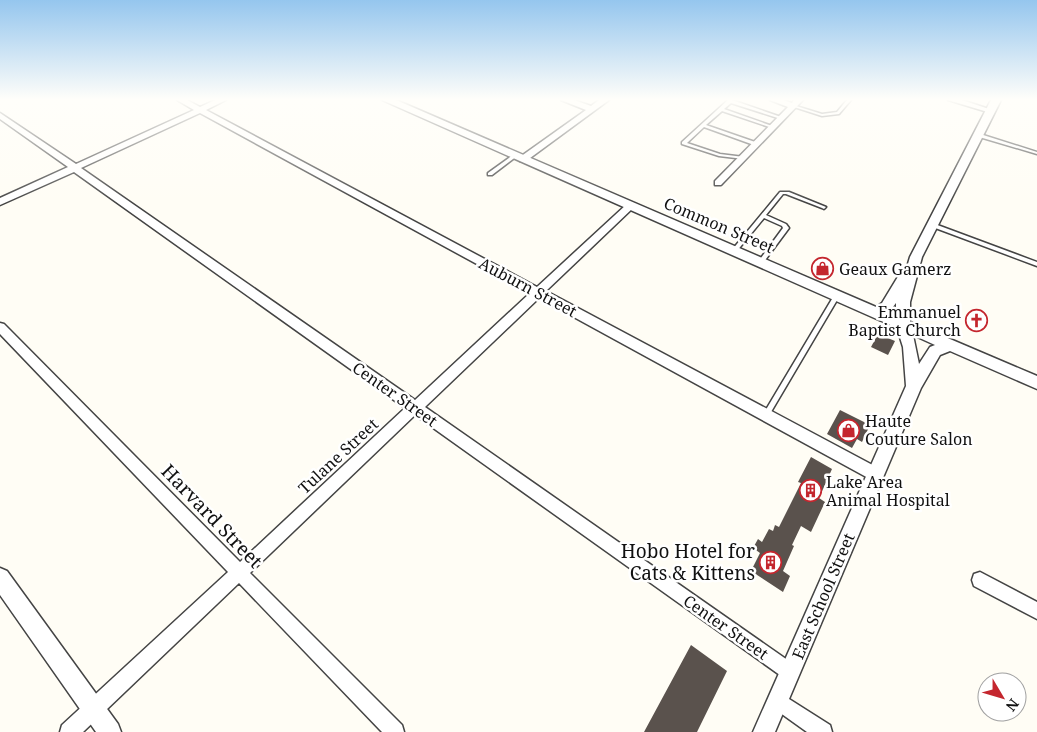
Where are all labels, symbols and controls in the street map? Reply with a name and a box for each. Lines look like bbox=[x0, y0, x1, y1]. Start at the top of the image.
street label: Common Street bbox=[661, 192, 778, 258]
street label: Auburn Street bbox=[475, 252, 581, 322]
shop icon: Geaux Gamerz bbox=[811, 257, 835, 281]
place label: Geaux Gamerz bbox=[839, 258, 951, 280]
place label: Emmanuel Baptist Church bbox=[848, 301, 961, 341]
church icon: Emmanuel Baptist Church bbox=[965, 309, 989, 333]
street label: Center Street bbox=[348, 357, 442, 432]
place label: Haute Couture Salon bbox=[865, 410, 973, 450]
street label: Tulane Street bbox=[293, 413, 383, 499]
shop icon: Haute Couture Salon bbox=[837, 418, 861, 442]
street label: Harvard Street bbox=[156, 458, 268, 574]
place label: Lake Area Animal Hospital bbox=[826, 471, 950, 511]
building icon: Lake Area Animal Hospital bbox=[798, 479, 822, 503]
street label: East School Street bbox=[787, 529, 860, 662]
place label: Hobo Hotel for Cats & Kittens bbox=[621, 538, 755, 586]
building icon: Hobo Hotel for Cats & Kittens bbox=[759, 550, 783, 574]
street label: Center Street bbox=[679, 590, 773, 665]
north arrow bbox=[977, 672, 1027, 722]
text: N bbox=[1002, 695, 1024, 716]

